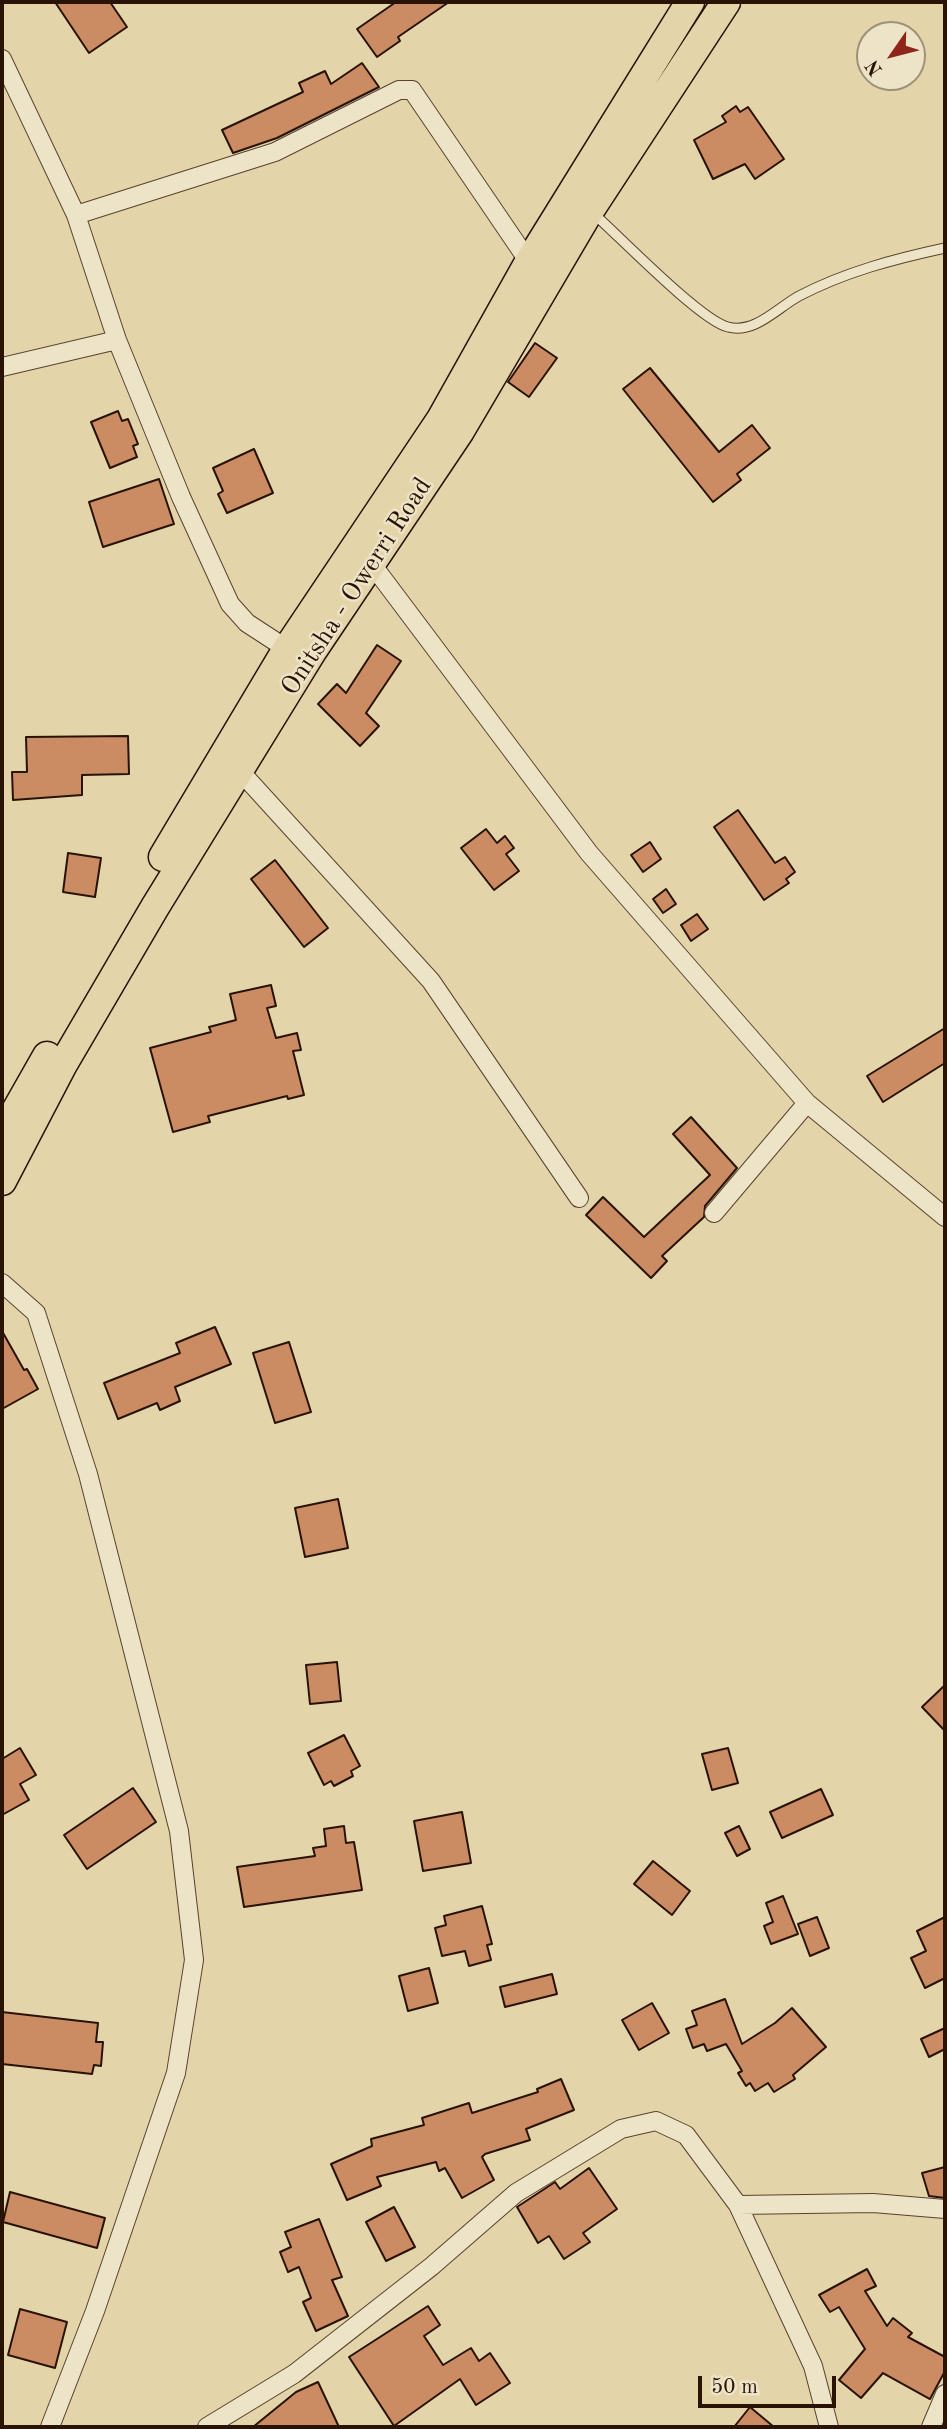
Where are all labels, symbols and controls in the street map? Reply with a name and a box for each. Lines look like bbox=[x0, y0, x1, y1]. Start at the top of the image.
north arrow bbox=[856, 21, 926, 91]
text: N bbox=[863, 56, 887, 79]
street label: Onitsha - Owerri Road bbox=[275, 472, 439, 702]
scale bar bbox=[702, 2362, 840, 2406]
text: 50 m bbox=[711, 2377, 758, 2398]

